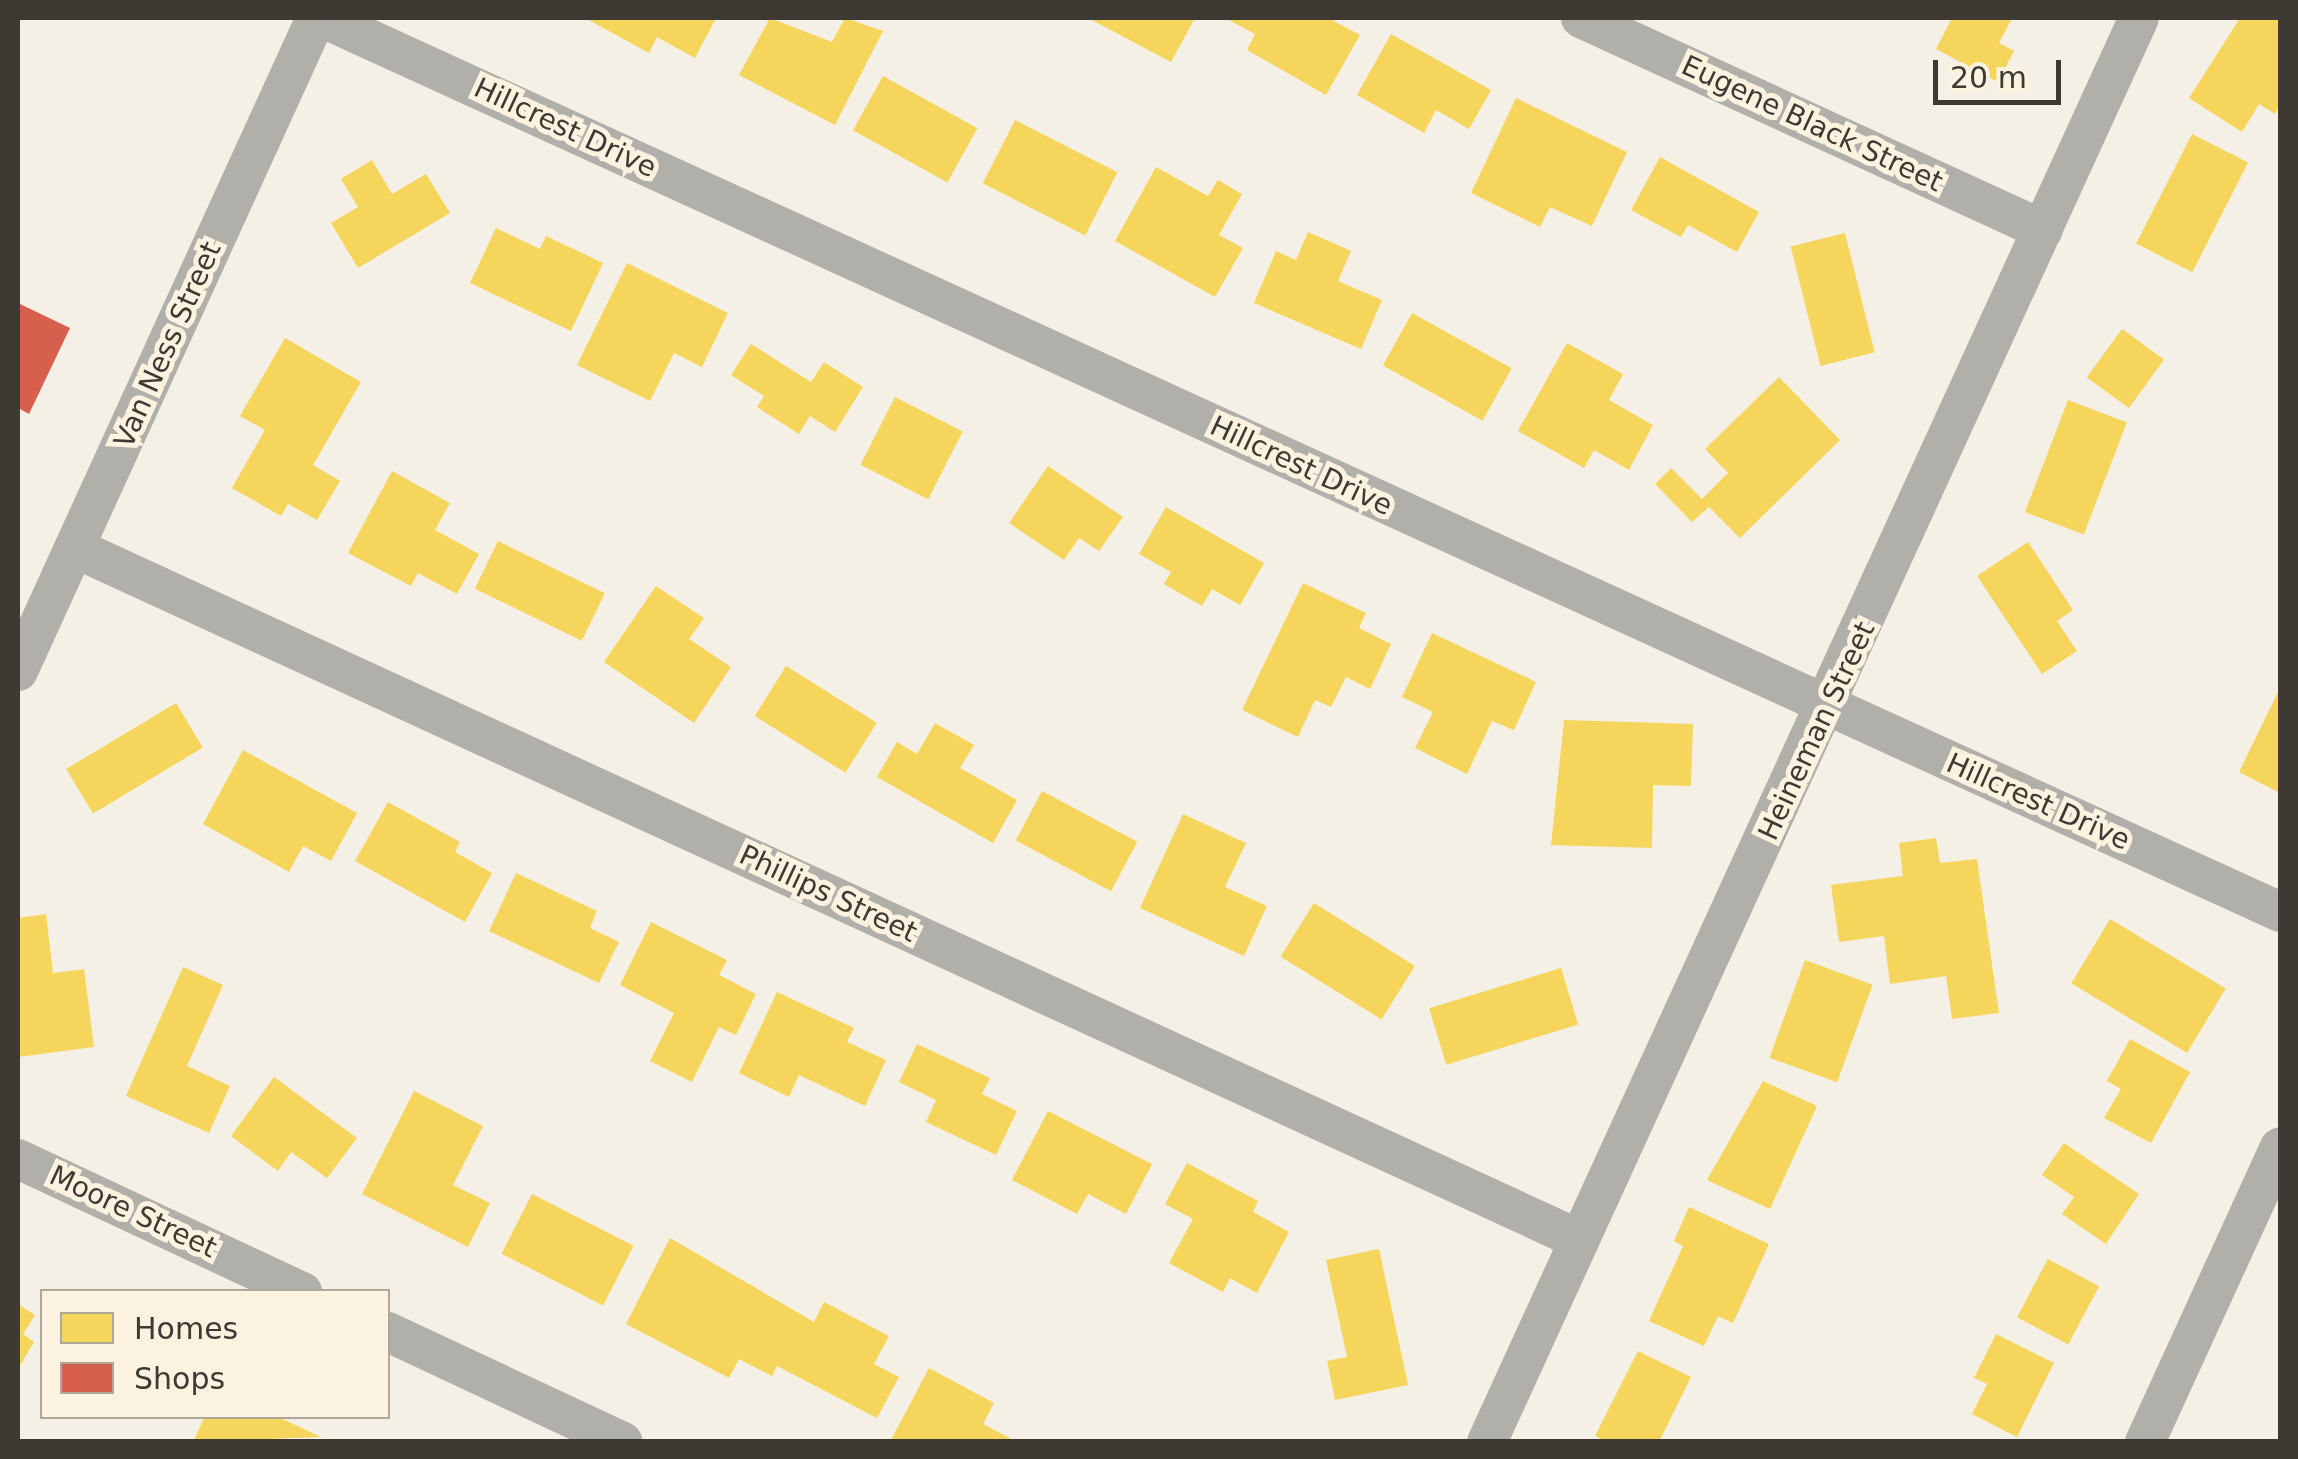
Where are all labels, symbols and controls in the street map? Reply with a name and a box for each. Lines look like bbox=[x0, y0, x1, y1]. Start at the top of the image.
scale bar bbox=[1938, 40, 2066, 102]
street label: Eugene Black Street bbox=[1676, 49, 1948, 199]
text: 20 m bbox=[1950, 60, 2027, 95]
street label: Hillcrest Drive bbox=[469, 71, 661, 185]
street label: Van Ness Street bbox=[107, 237, 229, 453]
street label: Hillcrest Drive bbox=[1205, 409, 1397, 523]
street label: Heineman Street bbox=[1752, 616, 1882, 846]
street label: Hillcrest Drive bbox=[1941, 747, 2135, 857]
street label: Phillips Street bbox=[734, 838, 922, 950]
street label: Moore Street bbox=[44, 1159, 222, 1265]
legend bbox=[40, 1289, 390, 1419]
text: Homes bbox=[134, 1311, 238, 1346]
text: Shops bbox=[134, 1361, 225, 1396]

